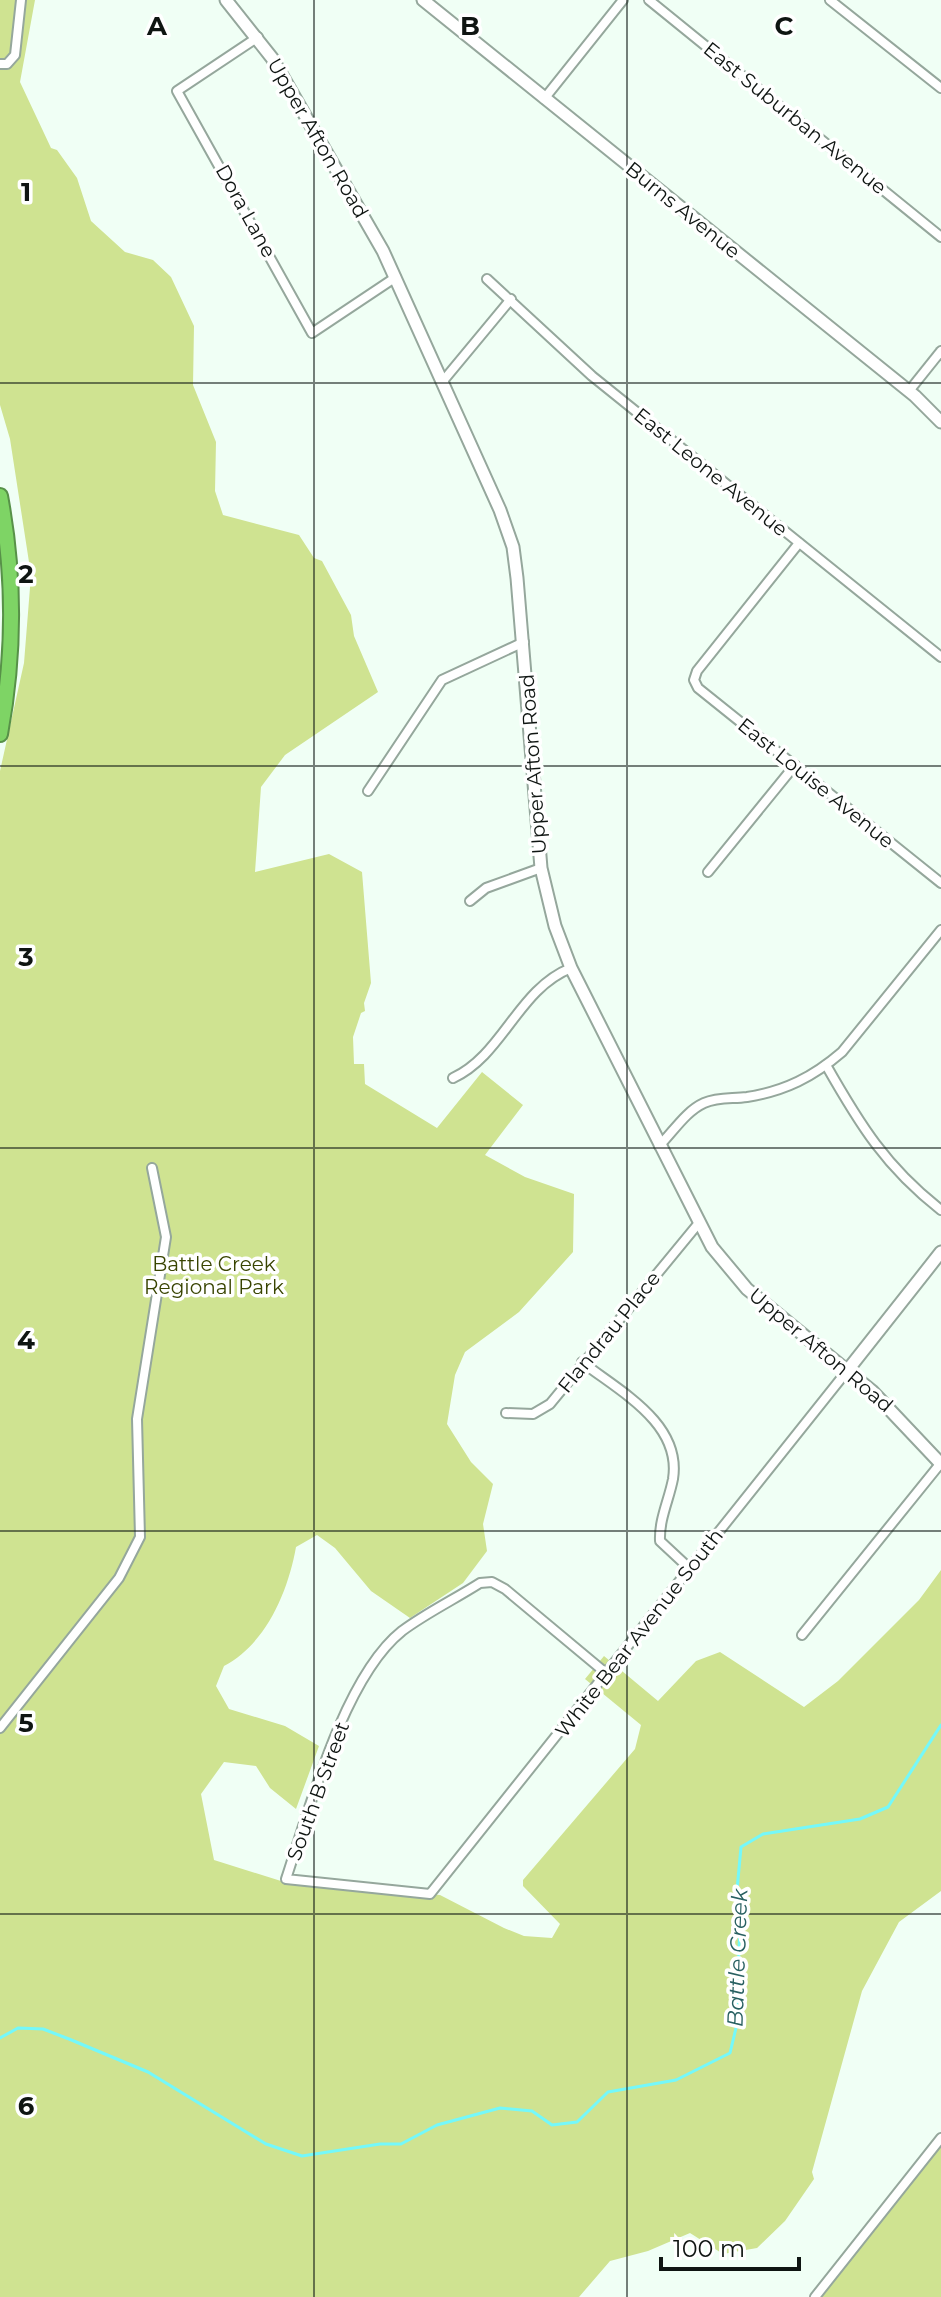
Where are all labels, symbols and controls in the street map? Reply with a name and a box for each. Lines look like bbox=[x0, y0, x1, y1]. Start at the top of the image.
text: A bbox=[146, 10, 168, 42]
text: B bbox=[460, 10, 480, 42]
text: C bbox=[775, 10, 794, 42]
street label: East Suburban Avenue bbox=[699, 37, 891, 199]
street label: Upper Afton Road bbox=[262, 54, 374, 222]
street label: Burns Avenue bbox=[621, 156, 745, 264]
street label: Dora Lane bbox=[211, 160, 281, 262]
text: 1 bbox=[21, 176, 31, 208]
street label: East Leone Avenue bbox=[629, 403, 793, 541]
text: 2 bbox=[18, 558, 34, 590]
street label: Upper Afton Road bbox=[515, 673, 551, 855]
street label: East Louise Avenue bbox=[733, 713, 899, 853]
text: 3 bbox=[17, 941, 34, 973]
park label: Battle Creek Regional Park bbox=[144, 1252, 284, 1299]
street label: Flandrau Place bbox=[553, 1266, 665, 1398]
street label: Upper Afton Road bbox=[744, 1283, 898, 1417]
text: 4 bbox=[17, 1324, 35, 1356]
street label: White Bear Avenue South bbox=[550, 1524, 728, 1742]
text: 5 bbox=[18, 1707, 34, 1739]
street label: South B Street bbox=[282, 1718, 354, 1864]
water label: Battle Creek bbox=[722, 1888, 753, 2027]
text: 6 bbox=[18, 2090, 35, 2122]
scale bar bbox=[661, 2221, 799, 2271]
text: 100 m bbox=[673, 2234, 745, 2263]

